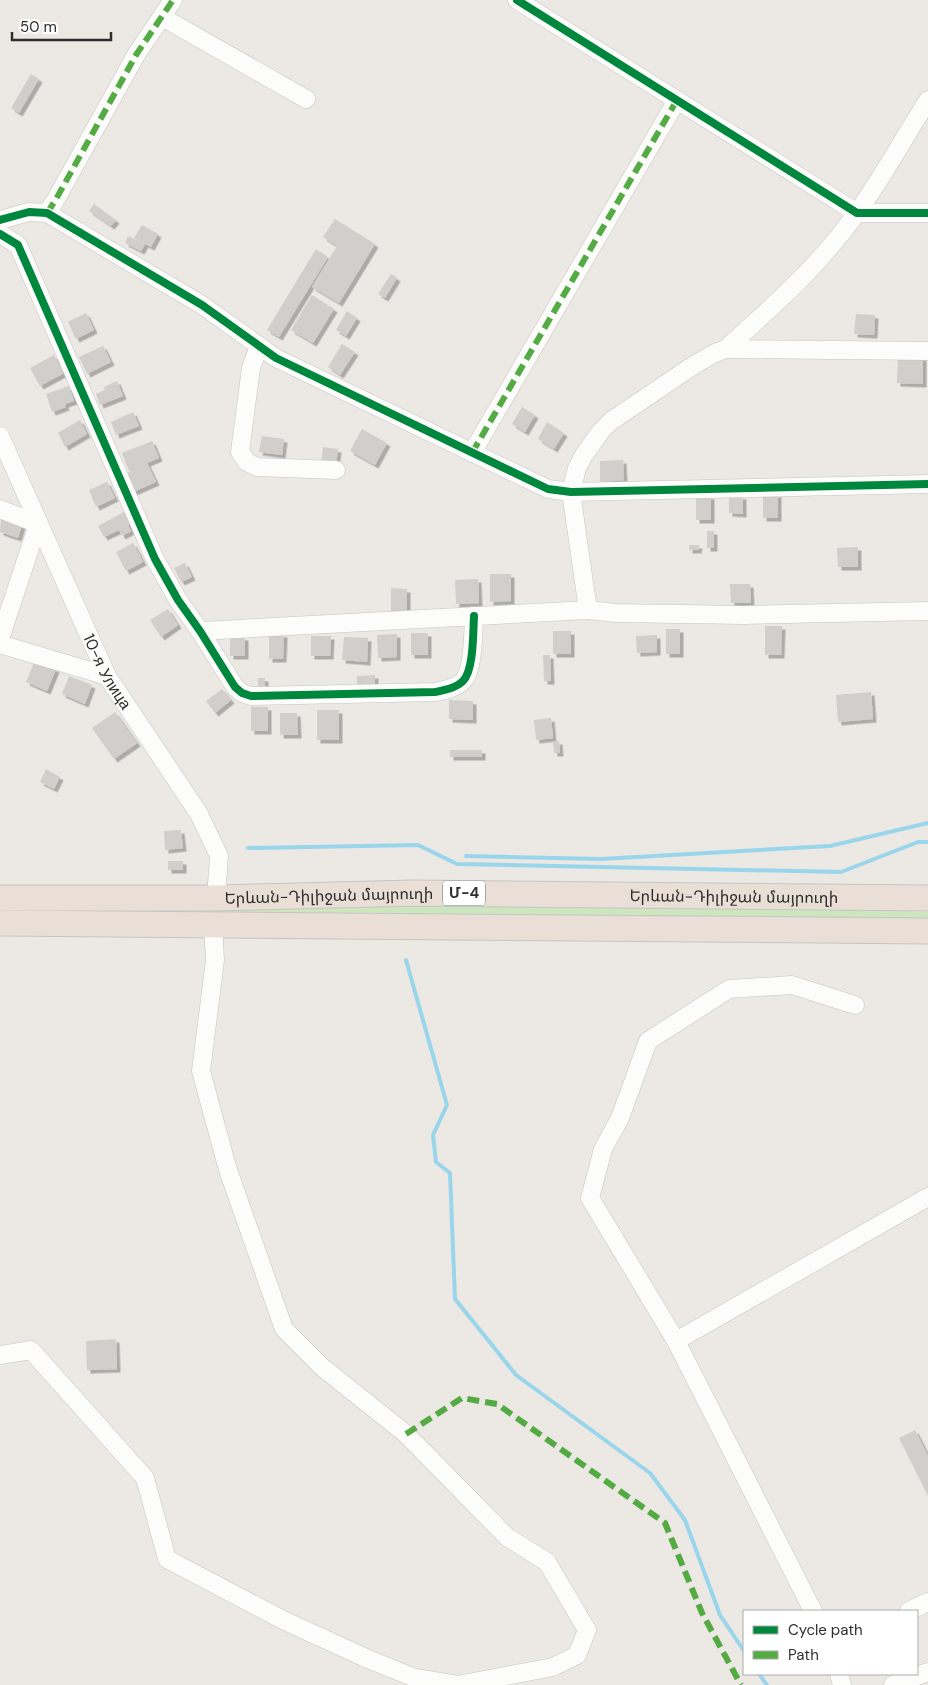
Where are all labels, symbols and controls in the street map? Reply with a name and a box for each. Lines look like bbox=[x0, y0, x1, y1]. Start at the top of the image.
scale bar bbox=[12, 10, 111, 42]
text: 50 m bbox=[20, 17, 57, 37]
street label: 10-я Улица bbox=[79, 630, 137, 713]
road number: Մ-4 bbox=[443, 880, 485, 906]
street label: Երևան-Դիլիջան մայրուղի bbox=[224, 882, 433, 908]
street label: Երևան-Դիլիջան մայրուղի bbox=[629, 885, 838, 908]
legend bbox=[743, 1610, 918, 1675]
text: Cycle path bbox=[788, 1620, 863, 1640]
text: Path bbox=[788, 1645, 819, 1665]

